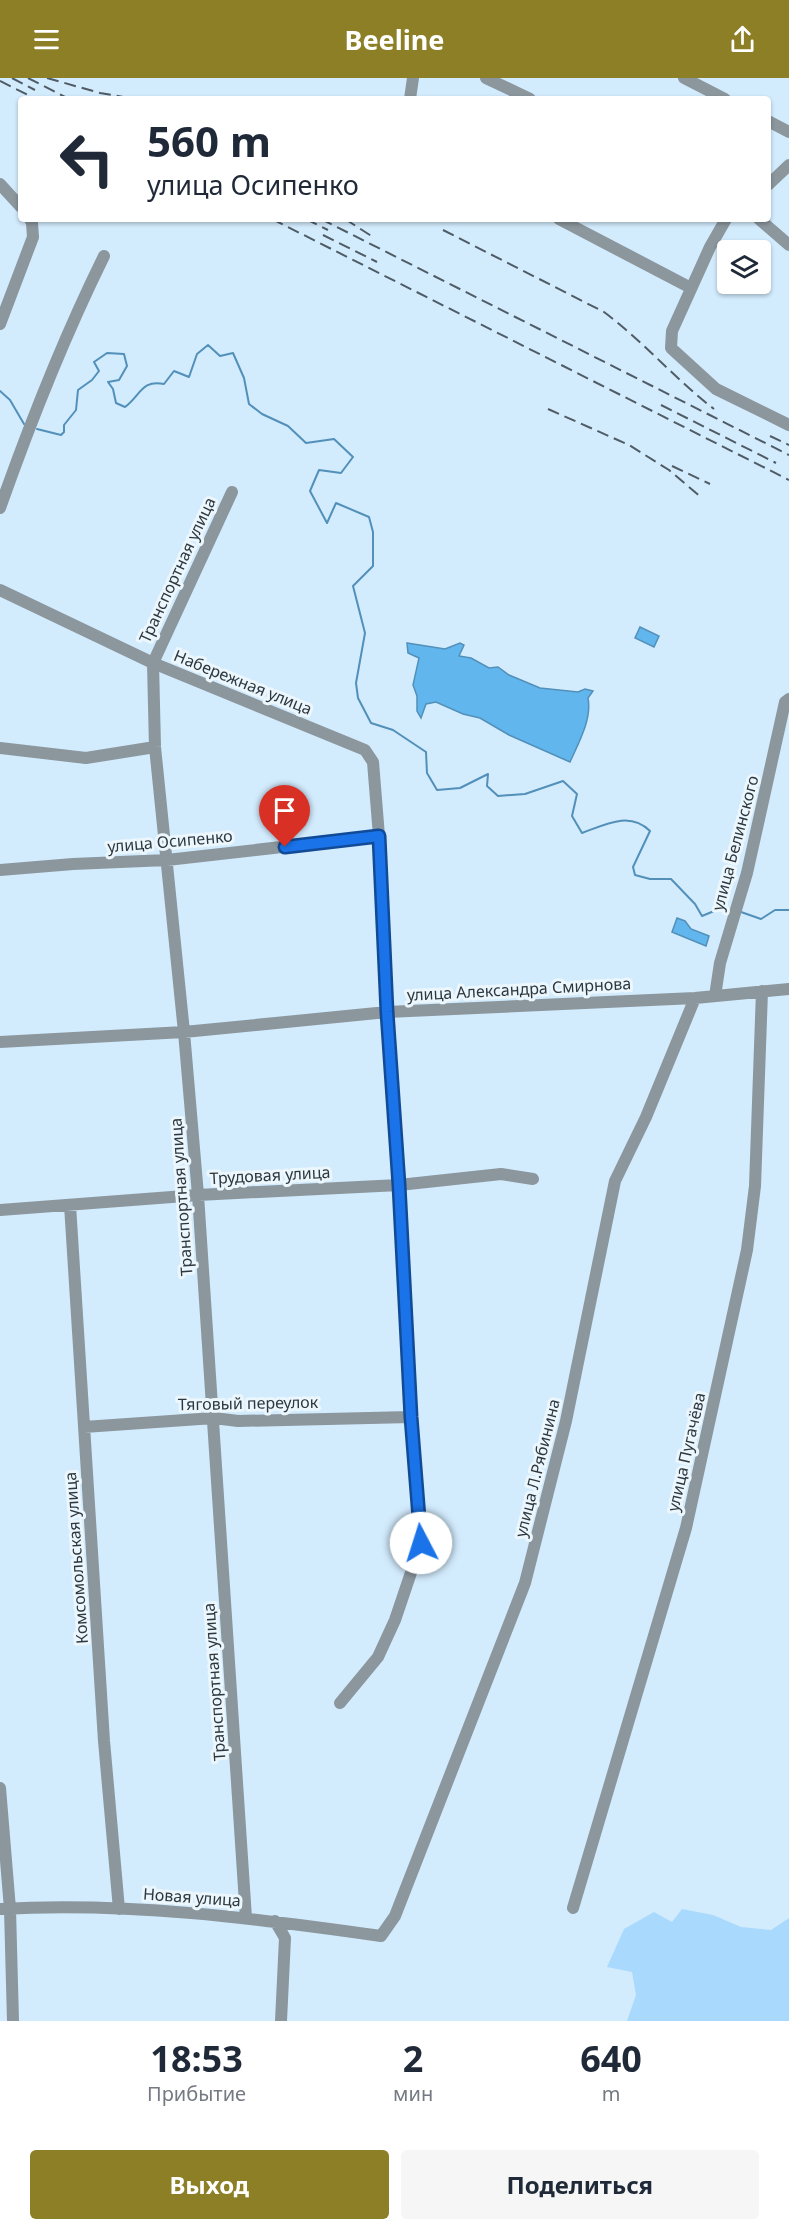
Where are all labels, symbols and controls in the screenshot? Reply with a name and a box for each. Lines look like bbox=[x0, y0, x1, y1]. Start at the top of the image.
text: Beeline bbox=[345, 21, 444, 58]
icon: menu bbox=[30, 23, 63, 56]
icon: share bbox=[726, 23, 759, 56]
text: 560 m bbox=[147, 112, 271, 169]
icon: left bbox=[48, 120, 126, 198]
text: улица Осипенко bbox=[147, 166, 359, 203]
map controls bbox=[717, 240, 771, 294]
button: layers bbox=[717, 240, 771, 294]
street label: Транспортная улица bbox=[134, 494, 220, 646]
street label: Набережная улица bbox=[171, 644, 315, 720]
street label: улица Белинского bbox=[706, 773, 764, 913]
pin bbox=[259, 785, 310, 847]
icon: arrive bbox=[268, 794, 301, 827]
street label: улица Осипенко bbox=[107, 825, 233, 857]
street label: улица Александра Смирнова bbox=[406, 972, 632, 1006]
street label: Транспортная улица bbox=[165, 1117, 197, 1277]
street label: Трудовая улица bbox=[209, 1161, 331, 1189]
street label: улица Пугачёва bbox=[662, 1390, 710, 1514]
street label: Тяговый переулок bbox=[178, 1391, 319, 1415]
street label: улица Л.Рябинина bbox=[509, 1397, 565, 1539]
street label: Комсомольская улица bbox=[59, 1471, 93, 1645]
position arrow bbox=[389, 1511, 453, 1575]
street label: Транспортная улица bbox=[198, 1602, 230, 1762]
street label: Новая улица bbox=[142, 1883, 242, 1911]
text: 18:53 bbox=[150, 2034, 243, 2083]
text: 2 bbox=[403, 2034, 423, 2083]
text: 640 bbox=[580, 2034, 642, 2083]
text: Прибытие bbox=[147, 2080, 246, 2107]
text: мин bbox=[393, 2080, 433, 2107]
text: m bbox=[602, 2080, 620, 2107]
button: Выход bbox=[30, 2150, 389, 2219]
button: Поделиться bbox=[401, 2150, 759, 2219]

